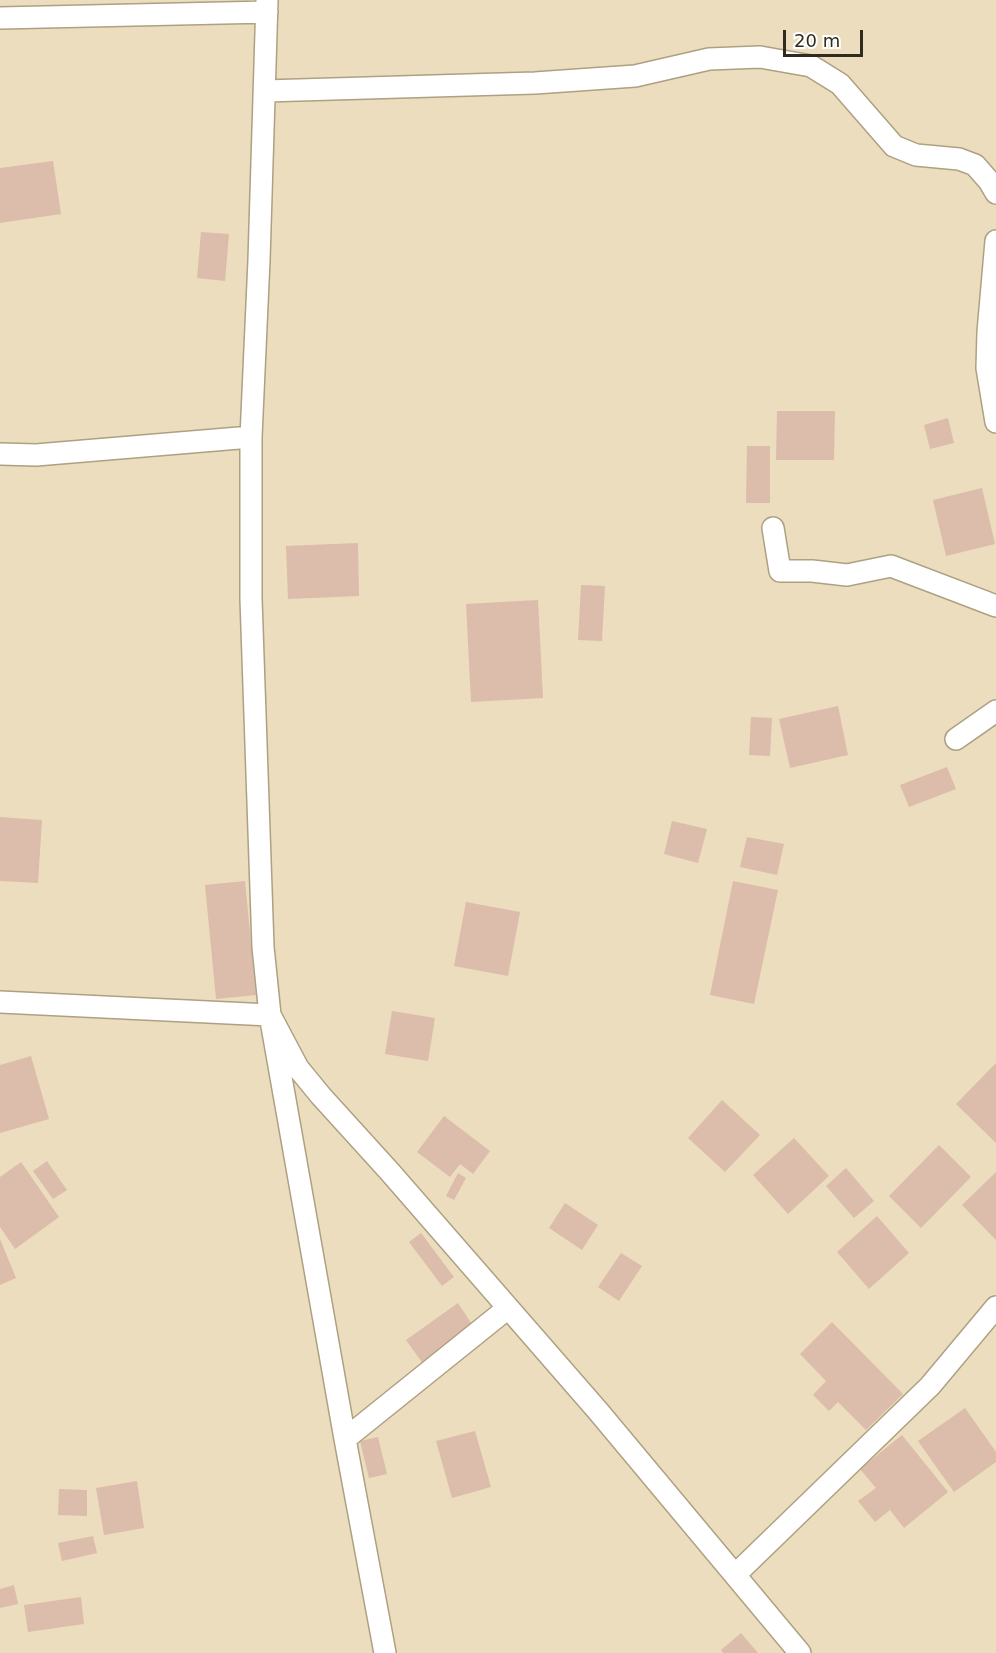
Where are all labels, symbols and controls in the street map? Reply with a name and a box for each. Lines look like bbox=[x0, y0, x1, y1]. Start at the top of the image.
scale bar bbox=[786, 18, 866, 56]
text: 20 m bbox=[794, 30, 840, 51]

